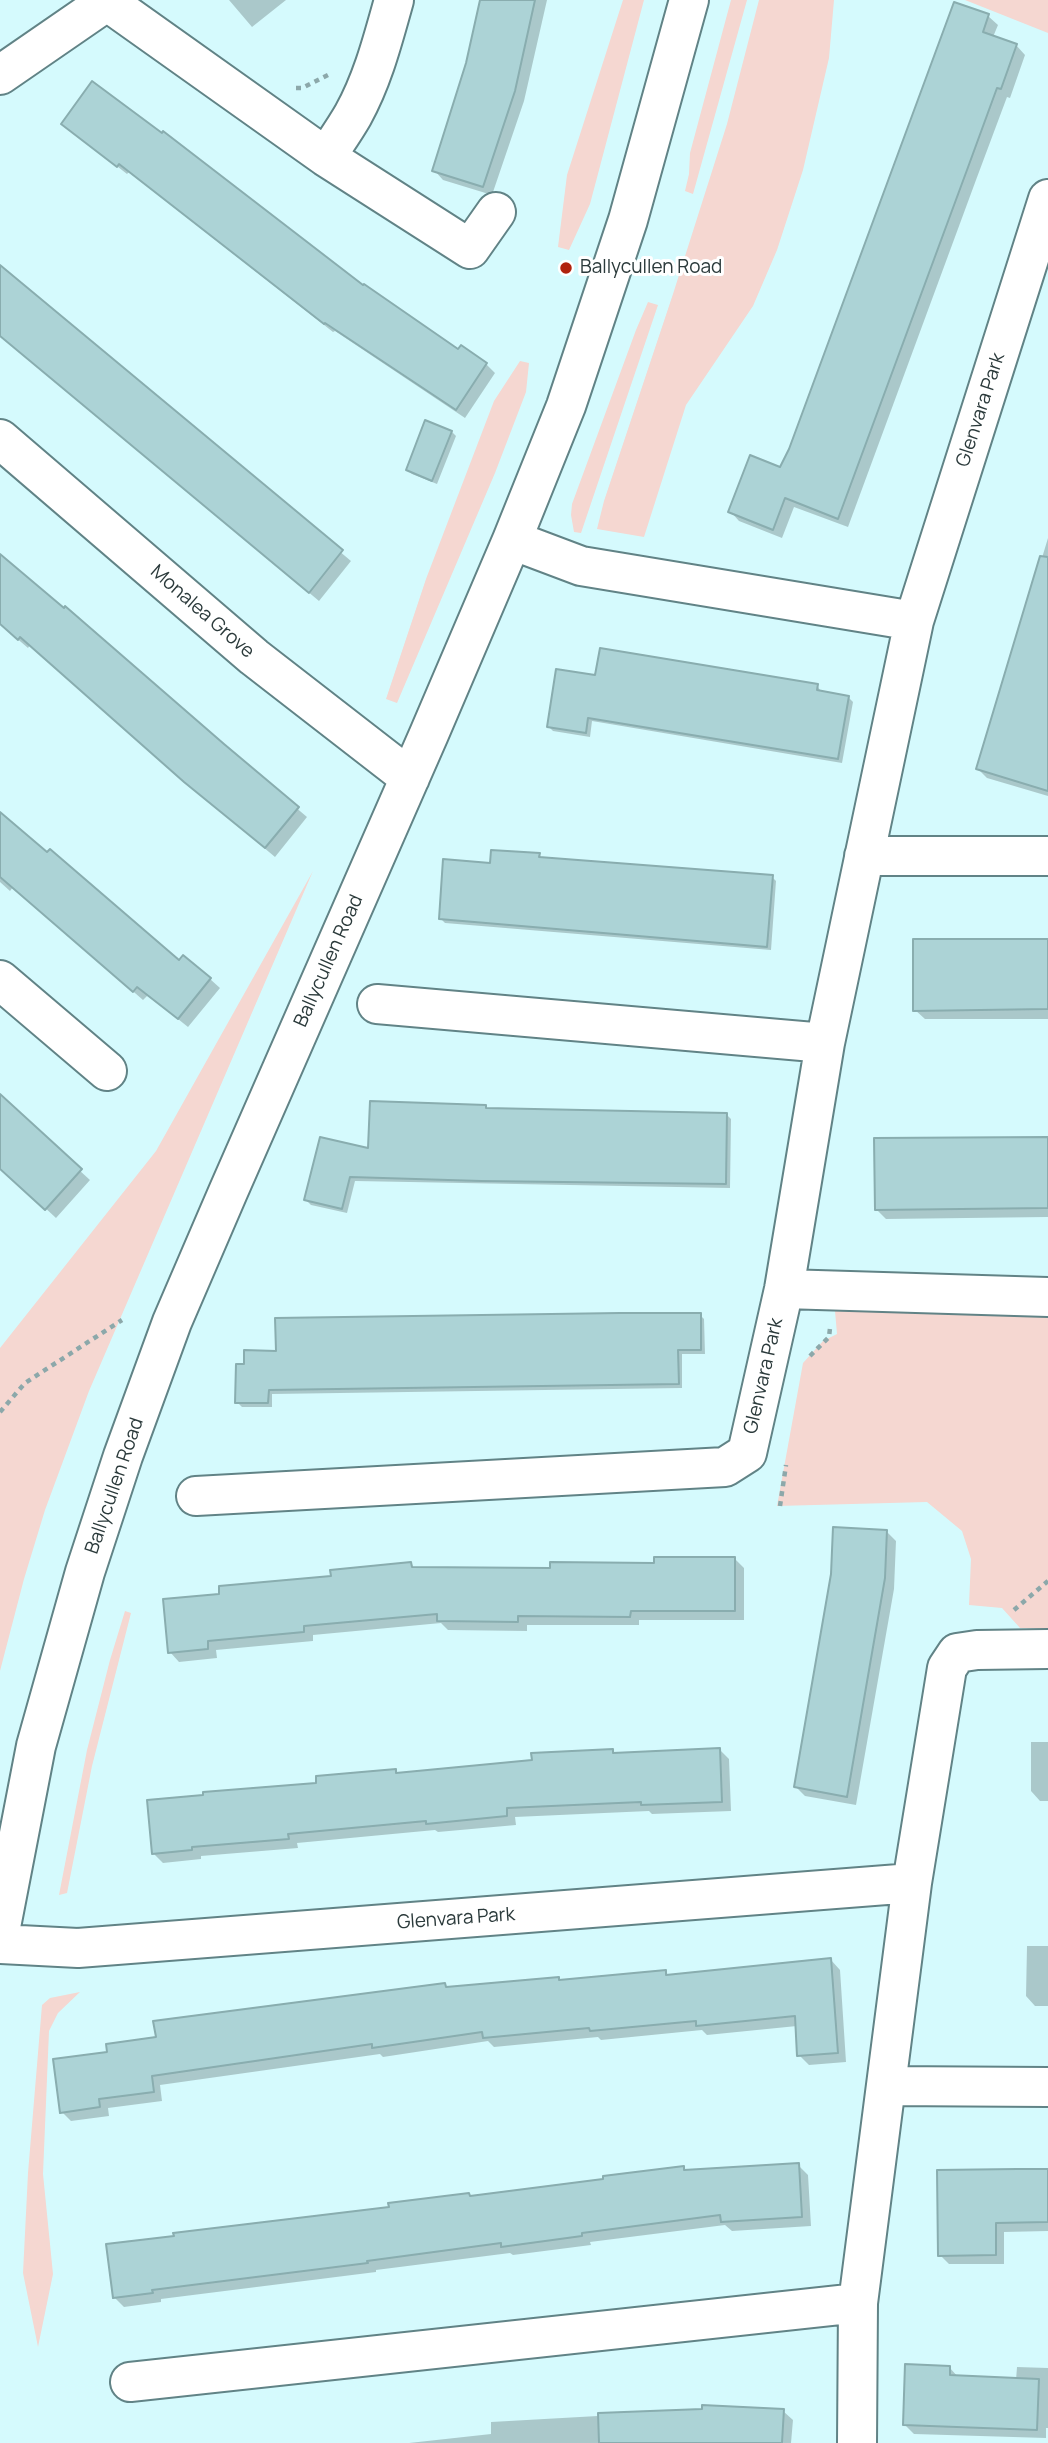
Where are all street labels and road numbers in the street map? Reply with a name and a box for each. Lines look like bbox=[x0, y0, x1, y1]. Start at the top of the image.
street label: Glenvara Park bbox=[952, 350, 1010, 470]
street label: Monalea Grove bbox=[145, 561, 259, 663]
street label: Ballycullen Road bbox=[290, 891, 368, 1031]
street label: Glenvara Park bbox=[740, 1316, 788, 1436]
street label: Ballycullen Road bbox=[81, 1415, 149, 1557]
street label: Glenvara Park bbox=[396, 1904, 516, 1934]

